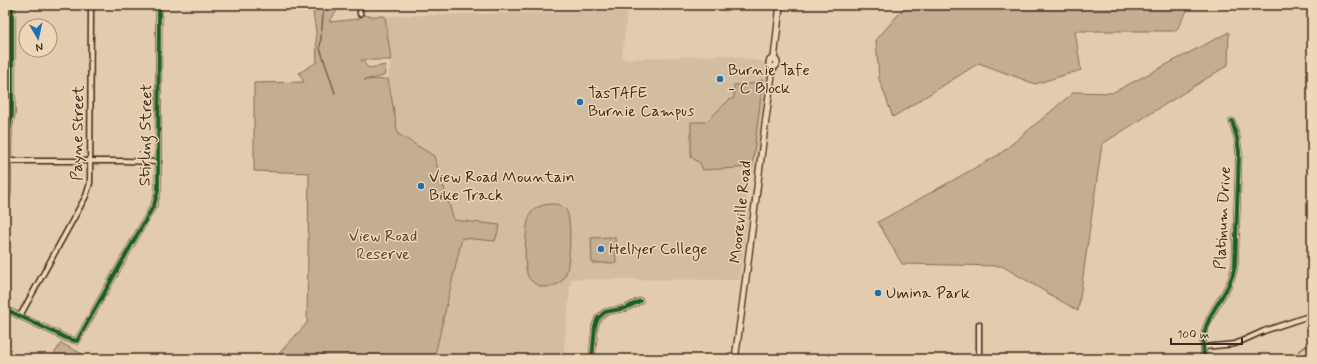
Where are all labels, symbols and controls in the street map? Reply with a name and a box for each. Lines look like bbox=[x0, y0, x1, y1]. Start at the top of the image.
north arrow bbox=[18, 18, 58, 58]
text: N bbox=[35, 39, 44, 54]
place label: Burnie Tafe - C Block bbox=[728, 60, 810, 99]
marker: Burnie Tafe - C Block bbox=[715, 74, 725, 84]
street label: Stirling Street bbox=[135, 83, 158, 186]
place label: TasTAFE Burnie Campus bbox=[588, 83, 694, 122]
street label: Payne Street bbox=[67, 85, 89, 181]
marker: TasTAFE Burnie Campus bbox=[575, 97, 585, 107]
street label: Mooreville Road bbox=[725, 160, 757, 264]
street label: Platinum Drive bbox=[1210, 166, 1236, 270]
place label: View Road Mountain Bike Track bbox=[429, 167, 575, 206]
marker: View Road Mountain Bike Track bbox=[416, 181, 426, 191]
park label: View Road Reserve bbox=[349, 226, 417, 265]
place label: Hellyer College bbox=[609, 239, 708, 261]
marker: Hellyer College bbox=[596, 244, 606, 254]
place label: Umina Park bbox=[886, 283, 970, 304]
marker: Umina Park bbox=[873, 288, 883, 298]
scale bar bbox=[1171, 320, 1242, 346]
text: 100 m bbox=[1177, 327, 1209, 343]

